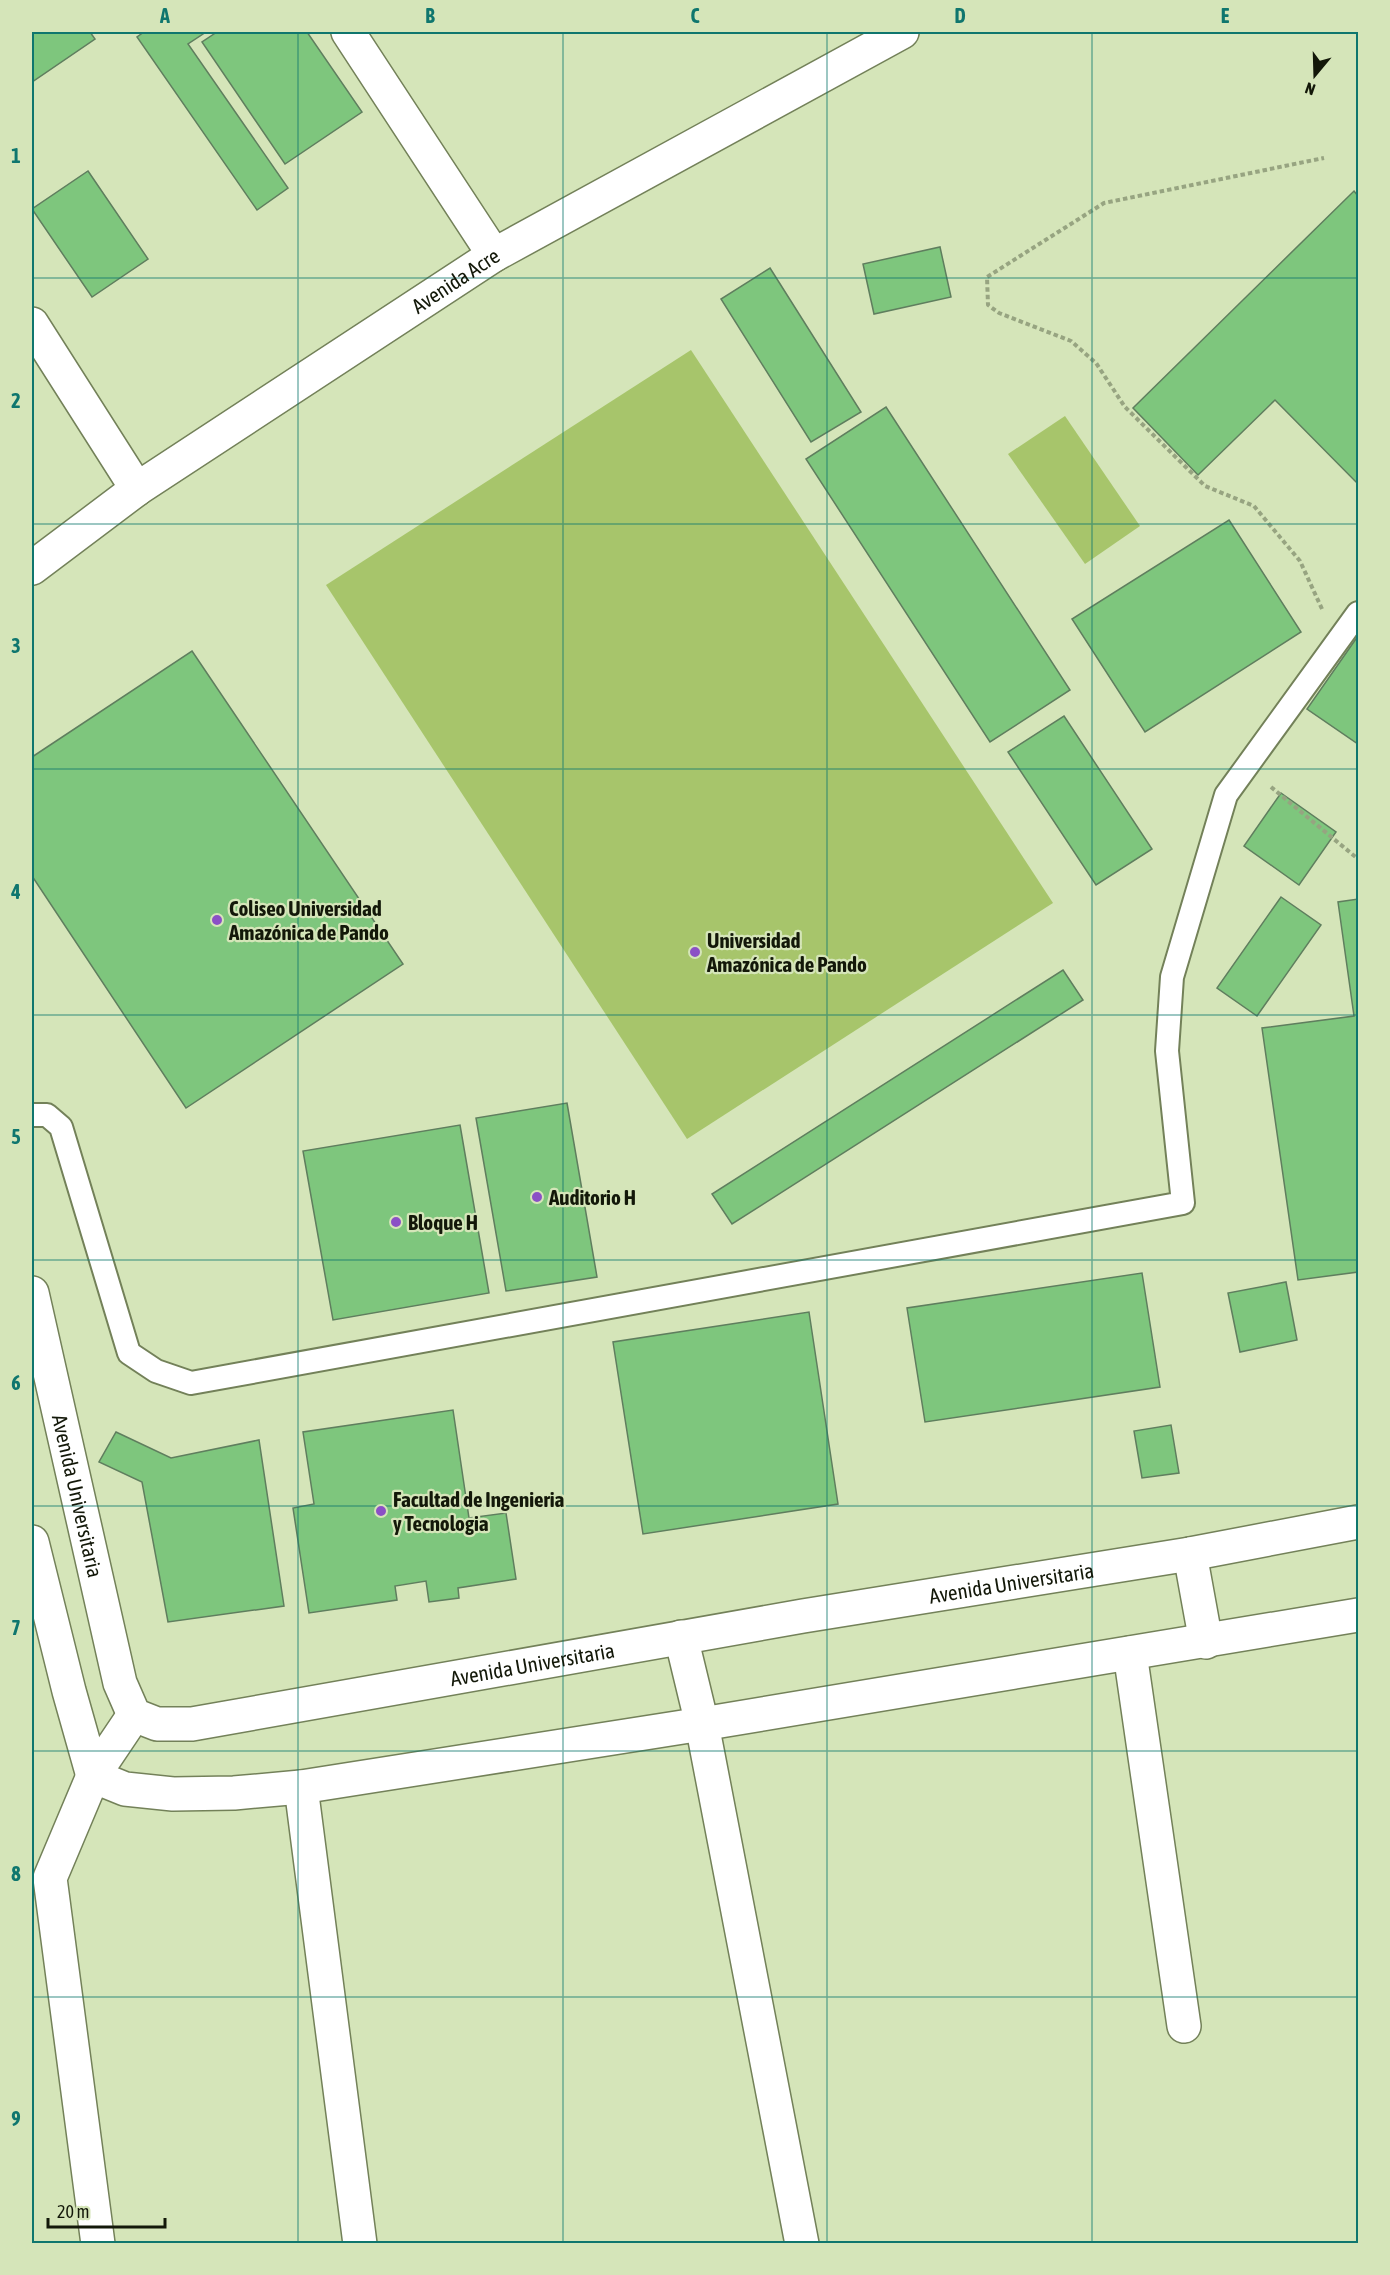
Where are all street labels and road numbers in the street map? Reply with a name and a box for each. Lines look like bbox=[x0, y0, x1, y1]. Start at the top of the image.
street label: Avenida Acre bbox=[407, 243, 504, 318]
street label: Avenida Universitaria bbox=[48, 1412, 108, 1580]
street label: Avenida Universitaria bbox=[927, 1558, 1096, 1608]
street label: Avenida Universitaria bbox=[448, 1638, 616, 1690]

